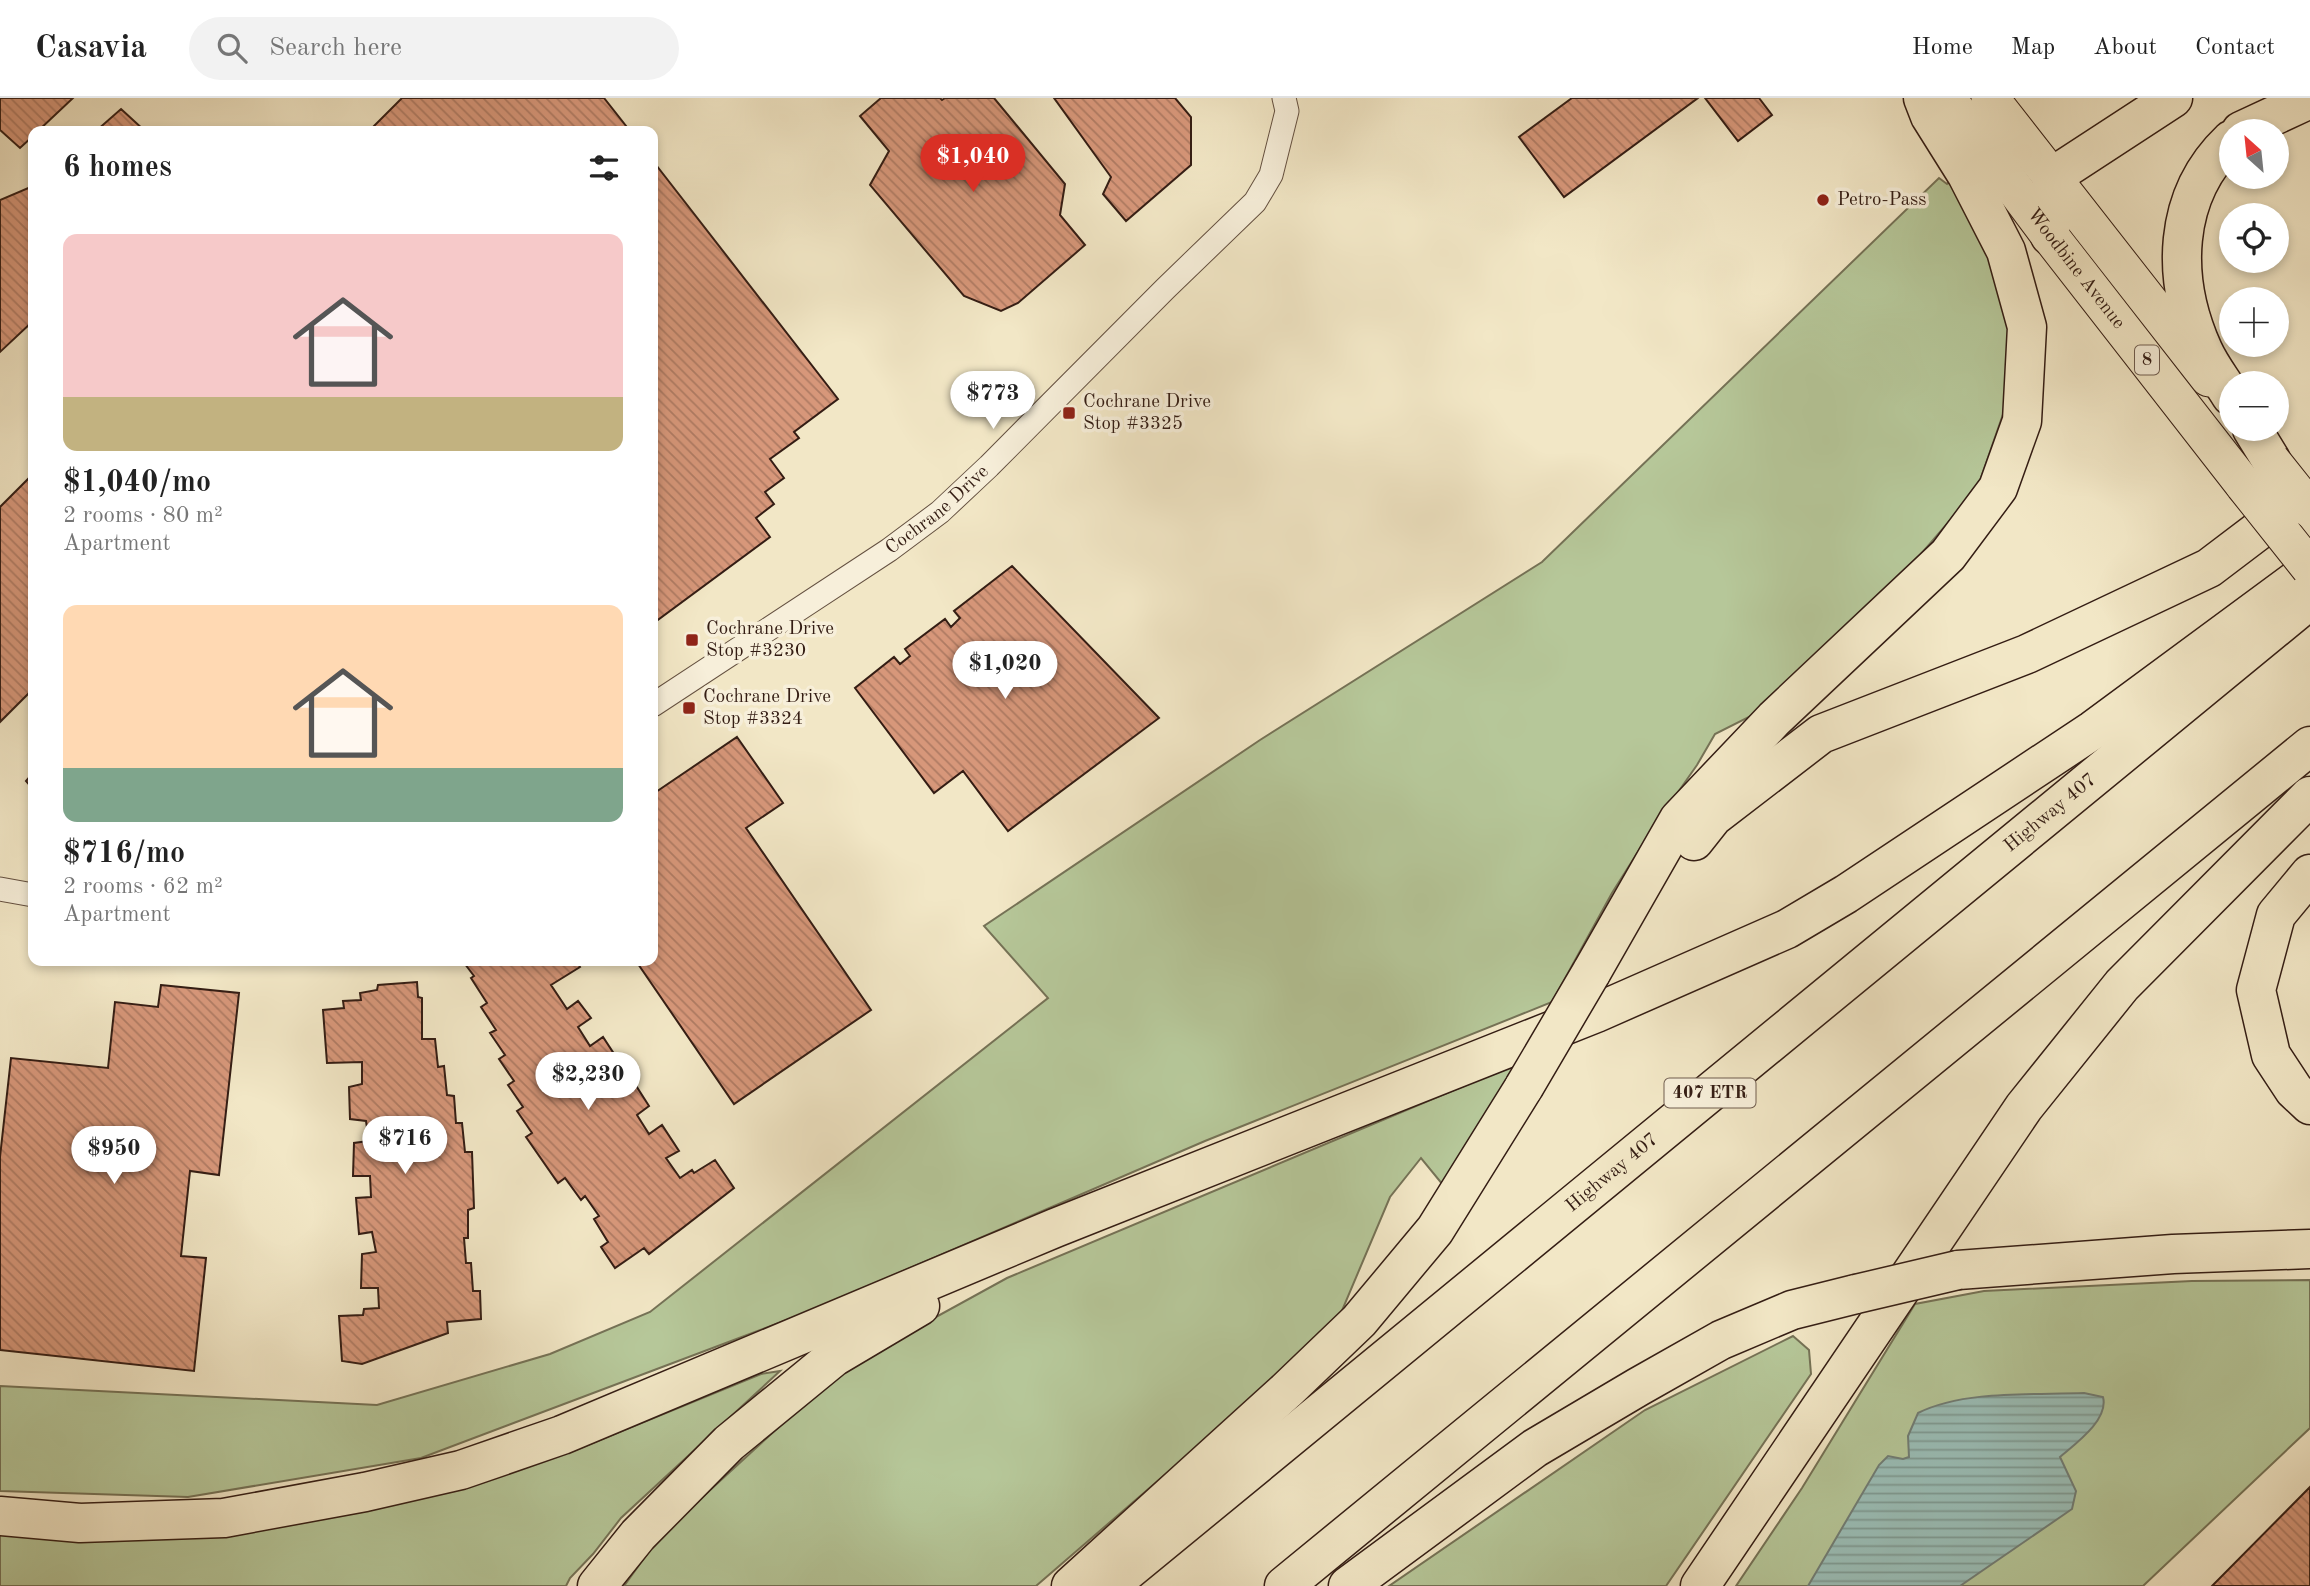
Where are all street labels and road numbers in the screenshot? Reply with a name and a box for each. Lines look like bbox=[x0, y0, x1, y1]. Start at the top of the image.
street label: Woodbine Avenue bbox=[2023, 205, 2128, 333]
road number: 8 bbox=[2135, 346, 2159, 374]
street label: Cochrane Drive bbox=[882, 462, 992, 558]
street label: Highway 407 bbox=[2001, 770, 2100, 856]
road number: 407 ETR bbox=[1664, 1078, 1756, 1108]
street label: Highway 407 bbox=[1563, 1130, 1662, 1216]

